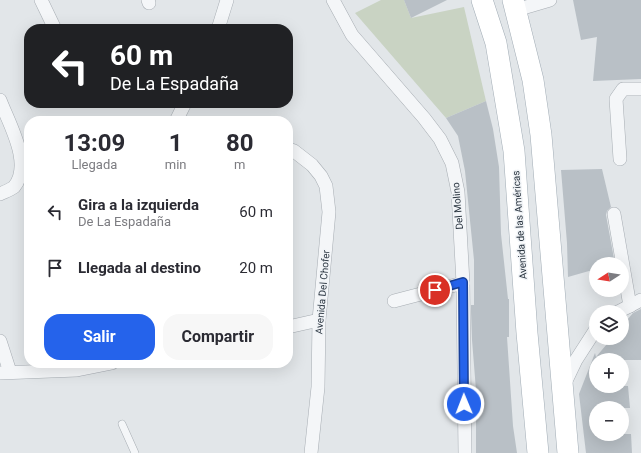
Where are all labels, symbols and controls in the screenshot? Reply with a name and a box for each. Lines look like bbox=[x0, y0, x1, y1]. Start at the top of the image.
text: 60 m bbox=[110, 39, 173, 72]
icon: left bbox=[44, 40, 96, 92]
text: De La Espadaña bbox=[110, 73, 239, 94]
text: 13:09 bbox=[63, 129, 125, 157]
text: 1 bbox=[169, 129, 183, 157]
text: 80 bbox=[226, 129, 254, 157]
text: Llegada bbox=[71, 157, 117, 172]
text: min bbox=[165, 157, 187, 172]
text: m bbox=[234, 157, 245, 172]
street label: Avenida de las Américas bbox=[510, 170, 529, 280]
street label: Del Molino bbox=[450, 182, 465, 230]
text: Gira a la izquierda bbox=[78, 196, 199, 214]
icon: left bbox=[44, 201, 66, 223]
text: 60 m bbox=[239, 203, 273, 221]
text: De La Espadaña bbox=[78, 214, 171, 229]
street label: Avenida Del Chofer bbox=[313, 249, 332, 335]
icon: arrive bbox=[44, 257, 66, 279]
north arrow bbox=[589, 257, 629, 297]
map controls bbox=[589, 257, 629, 441]
text: Llegada al destino bbox=[78, 259, 201, 277]
text: 20 m bbox=[239, 259, 273, 277]
pin bbox=[418, 273, 452, 307]
icon: arrive bbox=[424, 279, 446, 301]
button: layers bbox=[589, 305, 629, 345]
button: Salir bbox=[44, 314, 155, 360]
button: Compartir bbox=[163, 314, 273, 360]
button: + bbox=[589, 353, 629, 393]
position arrow bbox=[443, 383, 485, 425]
button: − bbox=[589, 401, 629, 441]

